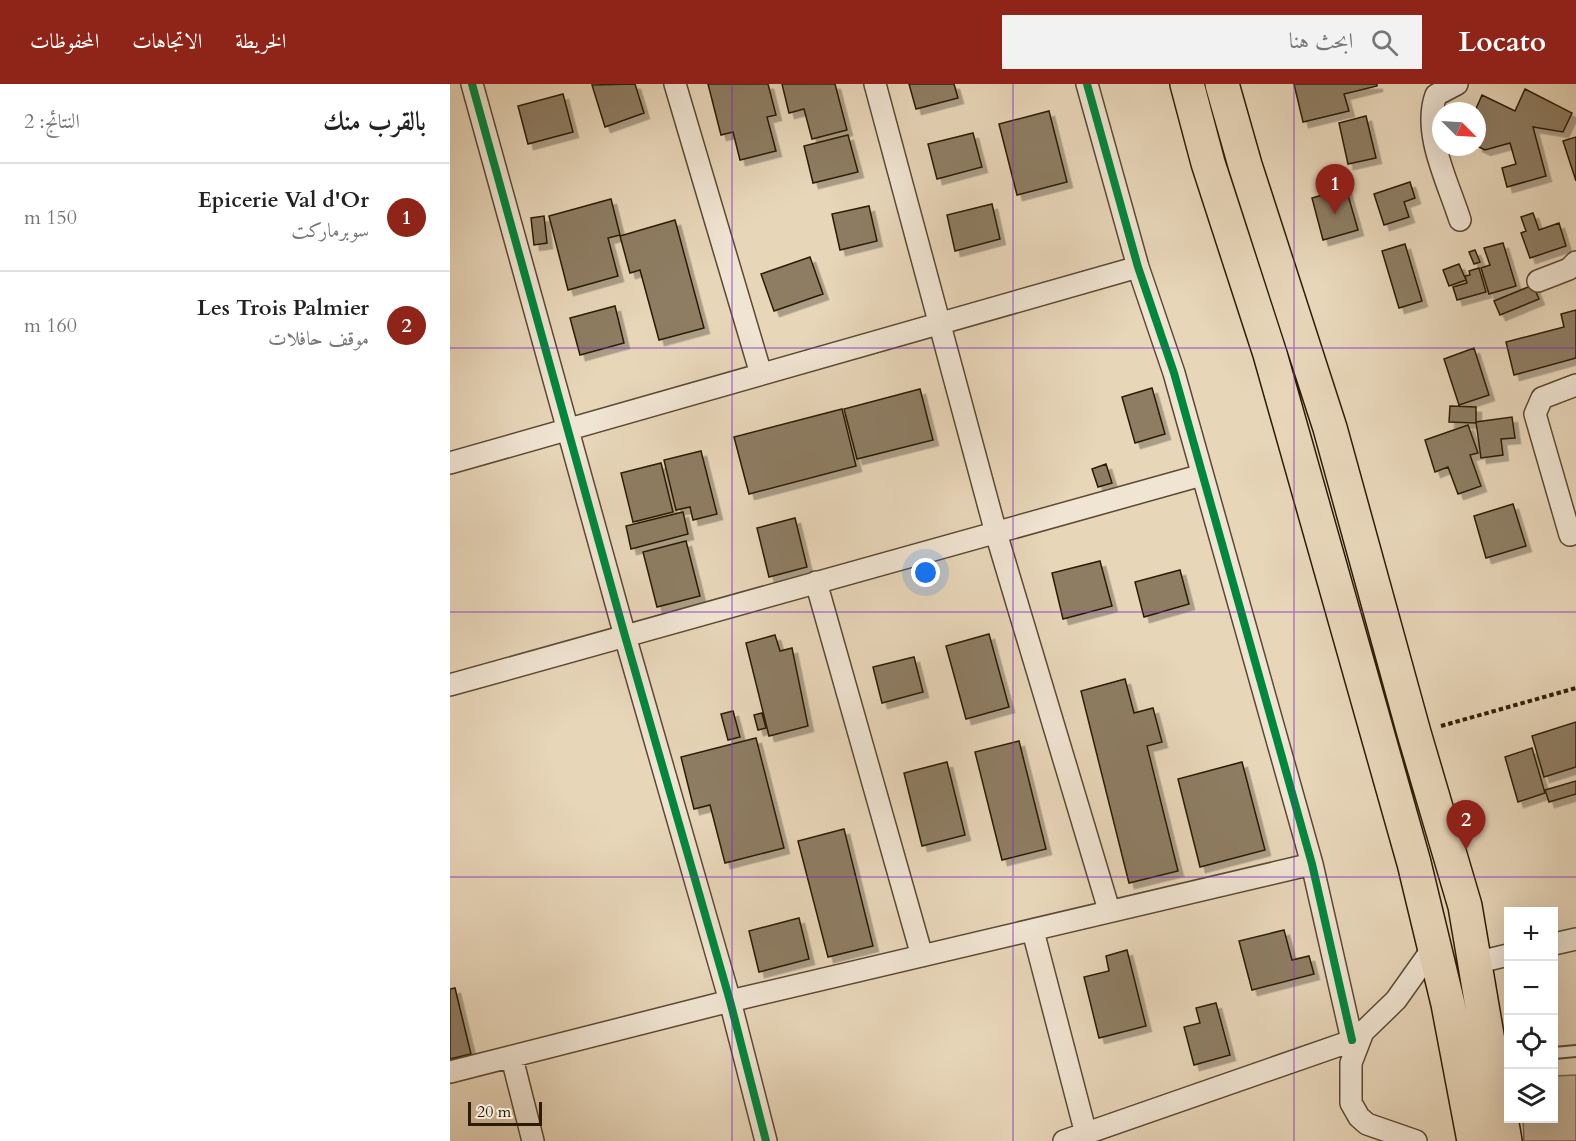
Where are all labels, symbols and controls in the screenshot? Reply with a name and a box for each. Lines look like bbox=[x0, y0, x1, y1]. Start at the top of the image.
search box bbox=[1002, 15, 1422, 69]
text: Locato bbox=[1458, 23, 1546, 61]
text: ابحث هنا bbox=[1289, 26, 1353, 56]
icon: search bbox=[1368, 26, 1401, 59]
text: المحفوظات bbox=[30, 27, 99, 56]
text: الاتجاهات bbox=[132, 27, 202, 56]
text: الخريطة bbox=[235, 27, 286, 56]
north arrow bbox=[1432, 102, 1486, 156]
text: بالقرب منك bbox=[323, 104, 426, 139]
text: النتائج: 2 bbox=[24, 108, 80, 135]
pin: 1 bbox=[1316, 164, 1354, 214]
text: Epicerie Val d'Or bbox=[198, 185, 369, 215]
text: 150 m bbox=[24, 204, 77, 231]
text: 1 bbox=[401, 204, 412, 231]
text: سوبرماركت bbox=[291, 217, 369, 244]
text: Les Trois Palmier bbox=[197, 293, 369, 323]
text: 160 m bbox=[24, 312, 77, 339]
text: 2 bbox=[401, 312, 412, 339]
text: موقف حافلات bbox=[268, 325, 369, 352]
your location bbox=[911, 558, 940, 587]
pin: 2 bbox=[1446, 800, 1486, 850]
map controls bbox=[1504, 907, 1558, 1123]
button: + bbox=[1504, 907, 1558, 961]
button: − bbox=[1504, 961, 1558, 1015]
button: locate bbox=[1504, 1015, 1558, 1069]
button: layers bbox=[1504, 1069, 1558, 1123]
scale bar bbox=[468, 1099, 542, 1126]
text: 20 m bbox=[477, 1101, 511, 1123]

